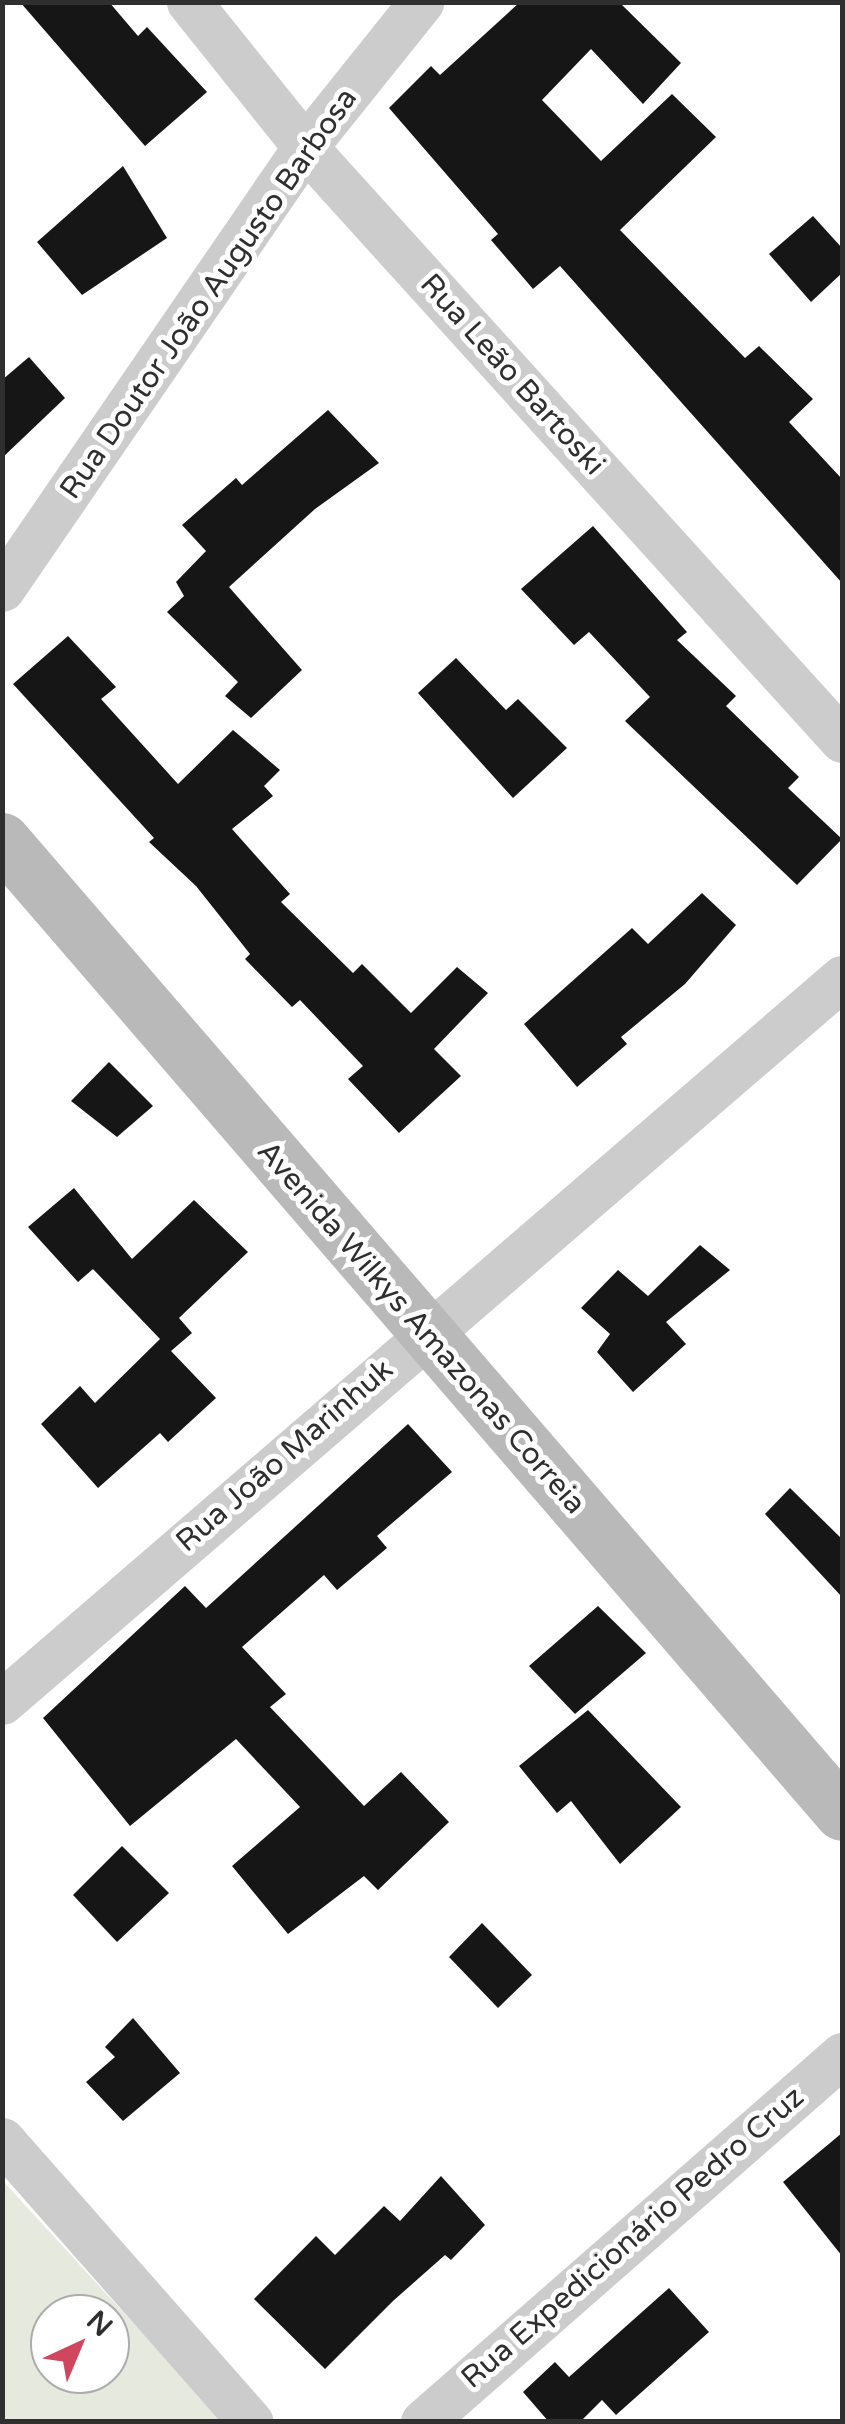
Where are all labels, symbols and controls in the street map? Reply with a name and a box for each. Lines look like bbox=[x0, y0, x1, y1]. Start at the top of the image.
street label: Rua Doutor João Augusto Barbosa bbox=[53, 82, 365, 506]
street label: Rua Leão Bartoski bbox=[412, 267, 612, 483]
street label: Avenida Wilkys Amazonas Correia bbox=[249, 1134, 593, 1522]
street label: Rua João Marinhuk bbox=[169, 1352, 401, 1560]
street label: Rua Expedicionário Pedro Cruz bbox=[454, 2079, 812, 2397]
north arrow bbox=[30, 2294, 130, 2394]
text: N bbox=[80, 2304, 119, 2344]

